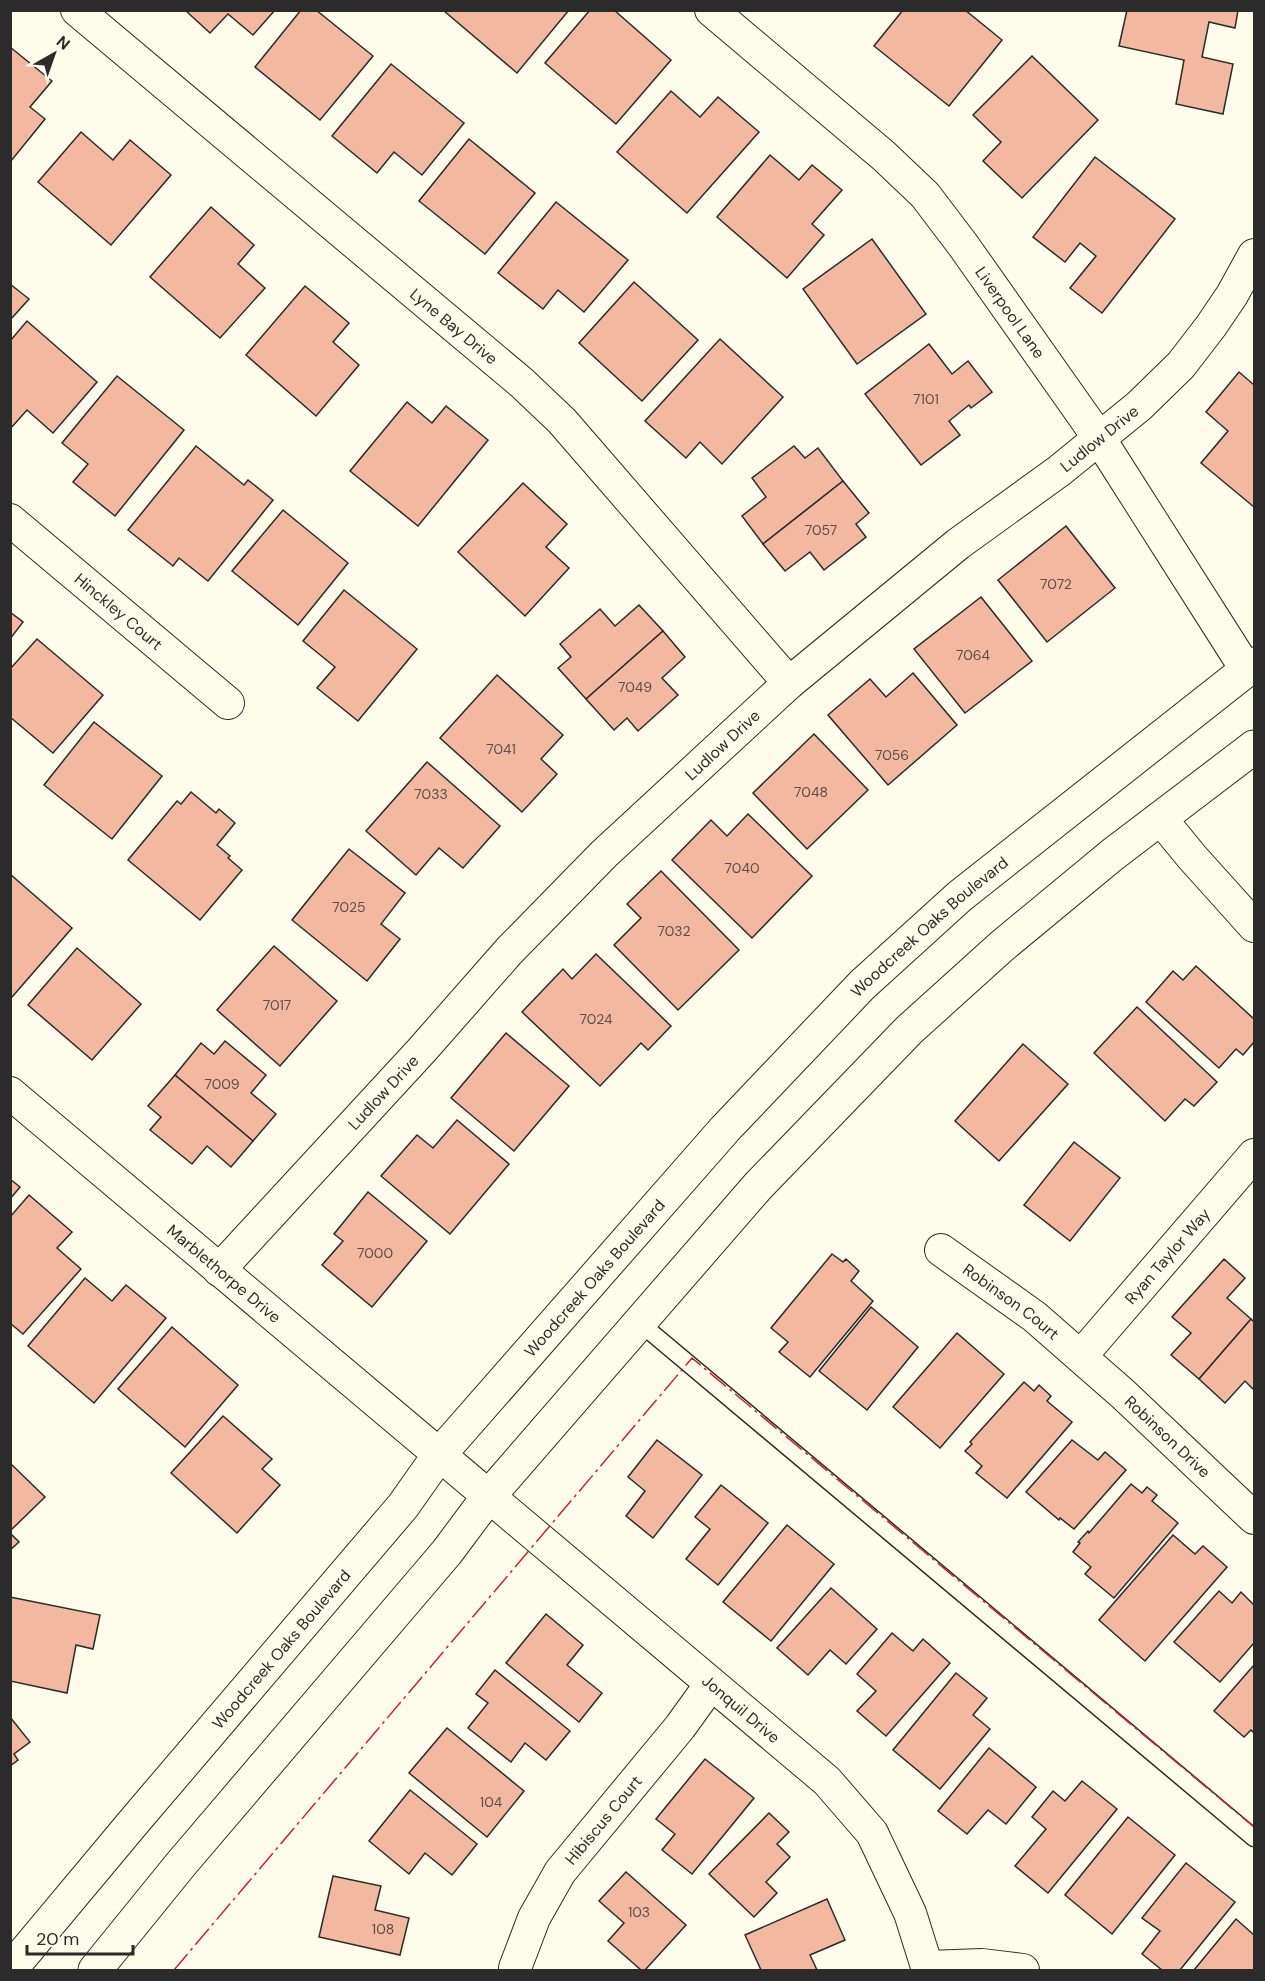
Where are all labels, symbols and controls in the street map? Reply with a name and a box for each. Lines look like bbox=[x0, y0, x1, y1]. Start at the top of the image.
north arrow bbox=[24, 24, 84, 84]
text: N bbox=[52, 31, 75, 55]
street label: Liverpool Lane bbox=[971, 262, 1050, 362]
street label: Lyne Bay Drive bbox=[406, 283, 502, 369]
house number: 7101 bbox=[913, 390, 939, 408]
street label: Ludlow Drive bbox=[1056, 400, 1143, 476]
house number: 7057 bbox=[805, 521, 837, 539]
street label: Hinckley Court bbox=[70, 568, 167, 654]
house number: 7072 bbox=[1040, 575, 1072, 593]
house number: 7064 bbox=[956, 646, 991, 664]
house number: 7049 bbox=[618, 678, 652, 696]
street label: Ludlow Drive bbox=[680, 705, 764, 785]
house number: 7041 bbox=[486, 740, 516, 758]
house number: 7056 bbox=[875, 746, 909, 764]
house number: 7048 bbox=[794, 783, 828, 801]
house number: 7033 bbox=[414, 785, 448, 803]
street label: Woodcreek Oaks Boulevard bbox=[846, 852, 1012, 1001]
house number: 7040 bbox=[725, 859, 759, 877]
house number: 7025 bbox=[332, 898, 366, 916]
house number: 7032 bbox=[657, 922, 691, 940]
house number: 7017 bbox=[263, 996, 291, 1014]
house number: 7024 bbox=[579, 1010, 613, 1028]
street label: Ludlow Drive bbox=[343, 1050, 423, 1134]
house number: 7009 bbox=[204, 1075, 240, 1093]
street label: Woodcreek Oaks Boulevard bbox=[519, 1195, 669, 1361]
street label: Ryan Taylor Way bbox=[1120, 1203, 1214, 1309]
street label: Marblethorpe Drive bbox=[163, 1219, 286, 1327]
house number: 7000 bbox=[357, 1244, 393, 1262]
street label: Robinson Court bbox=[959, 1259, 1064, 1344]
street label: Robinson Drive bbox=[1120, 1391, 1215, 1482]
street label: Woodcreek Oaks Boulevard bbox=[207, 1565, 355, 1733]
street label: Jonquil Drive bbox=[698, 1670, 785, 1748]
street label: Hibiscus Court bbox=[560, 1771, 646, 1869]
house number: 104 bbox=[480, 1793, 503, 1811]
house number: 103 bbox=[628, 1903, 650, 1921]
scale bar bbox=[27, 1918, 134, 1956]
house number: 108 bbox=[372, 1920, 394, 1938]
text: 20 m bbox=[36, 1927, 79, 1951]

